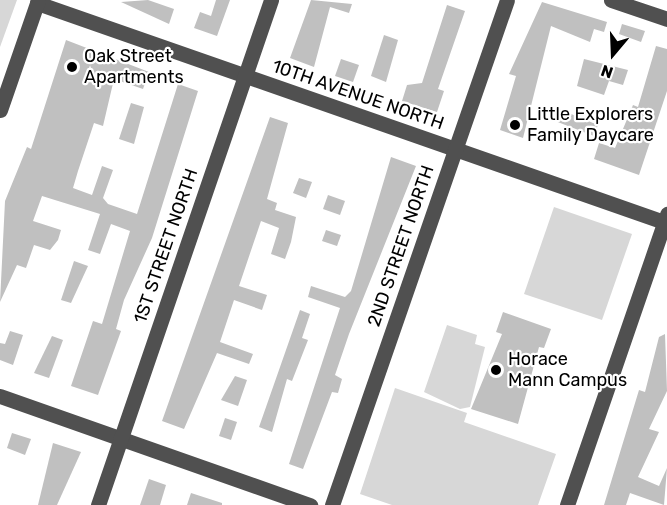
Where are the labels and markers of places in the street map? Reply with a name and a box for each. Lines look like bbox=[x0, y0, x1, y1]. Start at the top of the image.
place label: Oak Street Apartments bbox=[84, 46, 184, 88]
marker: Oak Street Apartments bbox=[65, 60, 79, 74]
place label: Little Explorers Family Daycare bbox=[527, 104, 654, 146]
marker: Little Explorers Family Daycare bbox=[508, 118, 522, 132]
place label: Horace Mann Campus bbox=[508, 349, 627, 392]
marker: Horace Mann Campus bbox=[489, 363, 503, 377]

